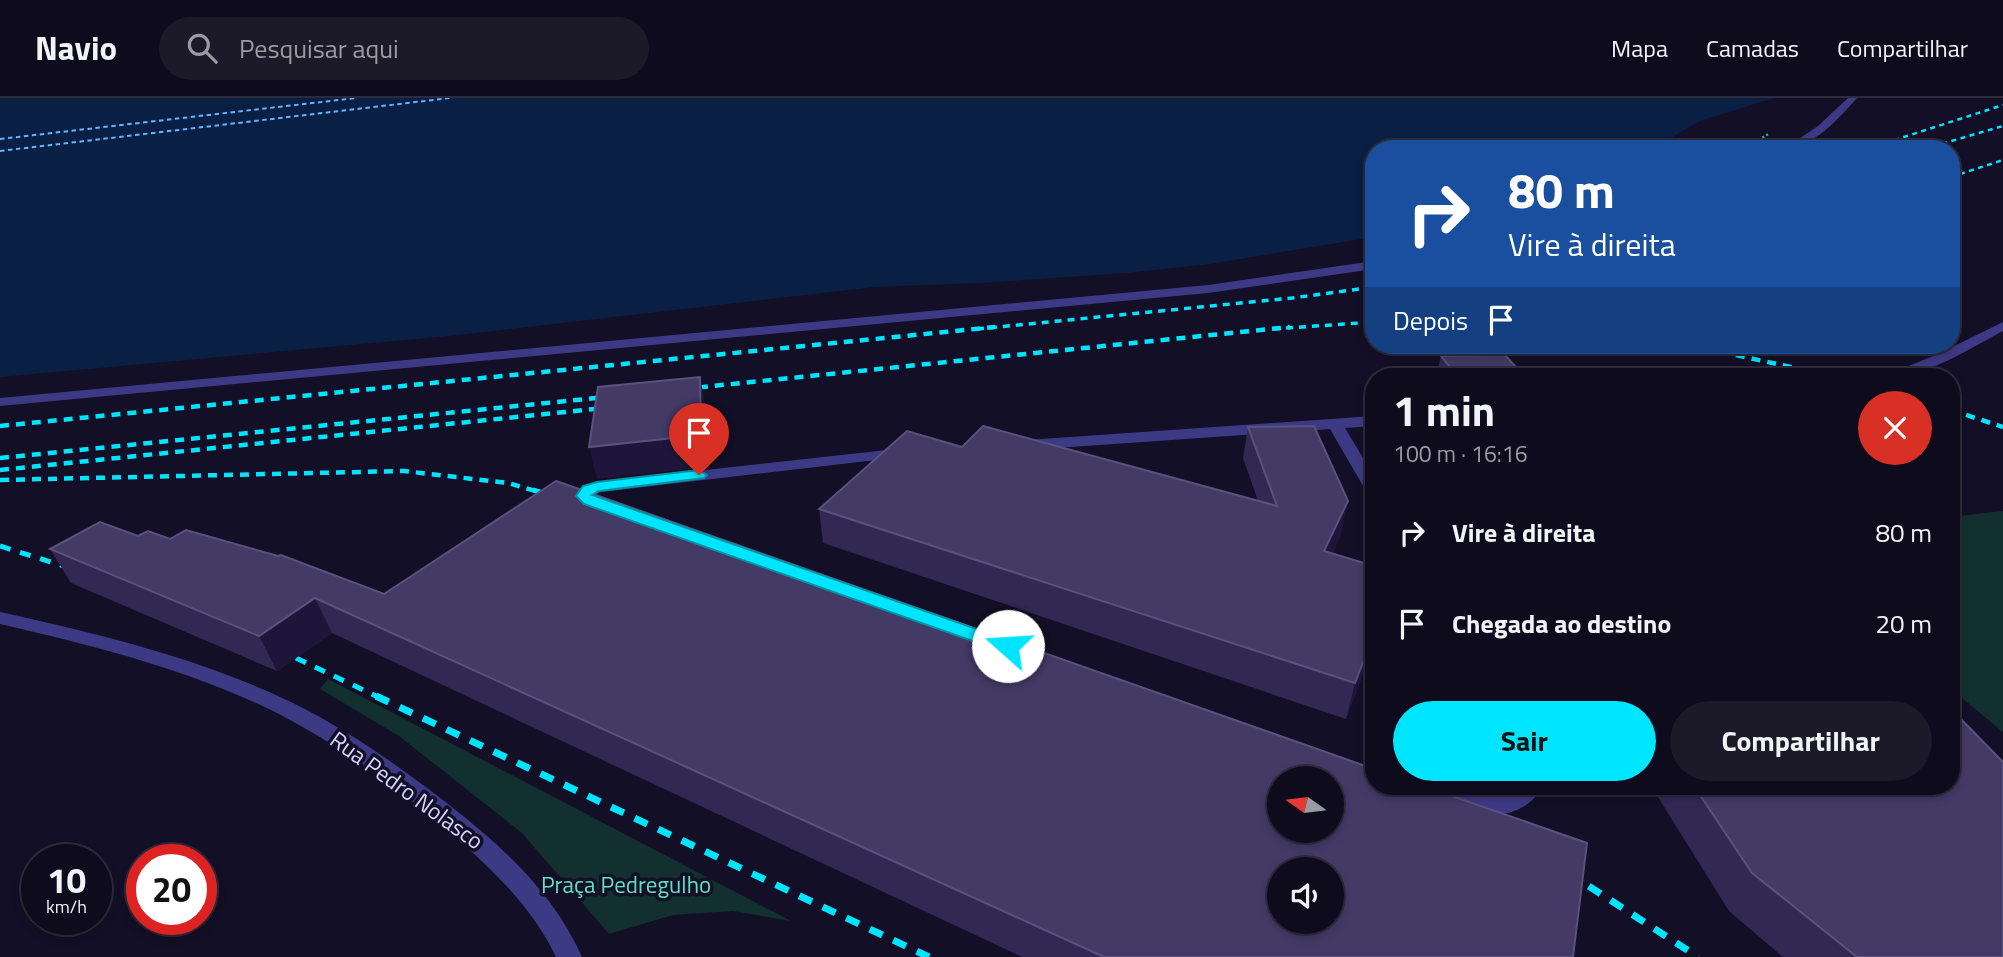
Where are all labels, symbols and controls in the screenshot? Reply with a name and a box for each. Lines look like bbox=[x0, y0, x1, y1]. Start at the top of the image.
search box bbox=[159, 17, 649, 80]
text: Navio bbox=[35, 23, 117, 73]
icon: search bbox=[183, 29, 221, 67]
text: Pesquisar aqui bbox=[239, 29, 399, 68]
text: Mapa bbox=[1611, 30, 1668, 66]
text: Camadas bbox=[1706, 30, 1799, 66]
text: Compartilhar bbox=[1837, 30, 1968, 66]
text: 80 m bbox=[1508, 152, 1615, 227]
icon: right bbox=[1393, 168, 1484, 259]
text: Vire à direita bbox=[1508, 220, 1676, 268]
text: Depois bbox=[1393, 301, 1468, 340]
icon: arrive bbox=[1482, 301, 1520, 339]
text: 1 min bbox=[1393, 378, 1495, 442]
button: close bbox=[1858, 391, 1932, 465]
pin bbox=[669, 403, 729, 475]
icon: arrive bbox=[680, 414, 718, 452]
text: 100 m · 16:16 bbox=[1393, 436, 1528, 471]
text: Vire à direita bbox=[1452, 513, 1595, 552]
text: 80 m bbox=[1875, 513, 1932, 552]
icon: right bbox=[1393, 514, 1431, 552]
text: Chegada ao destino bbox=[1452, 604, 1671, 643]
text: 20 m bbox=[1875, 604, 1932, 643]
icon: arrive bbox=[1393, 605, 1431, 643]
position arrow bbox=[971, 609, 1045, 683]
button: Sair bbox=[1393, 701, 1656, 781]
button: Compartilhar bbox=[1670, 701, 1932, 781]
street label: Rua Pedro Nolasco bbox=[323, 722, 491, 858]
north arrow bbox=[1267, 766, 1344, 844]
map controls bbox=[1267, 766, 1344, 934]
speed limit sign: 20 bbox=[126, 844, 217, 935]
text: 10 bbox=[47, 853, 86, 907]
button: sound bbox=[1267, 857, 1344, 934]
park label: Praça Pedregulho bbox=[541, 867, 711, 902]
text: km/h bbox=[46, 893, 87, 920]

